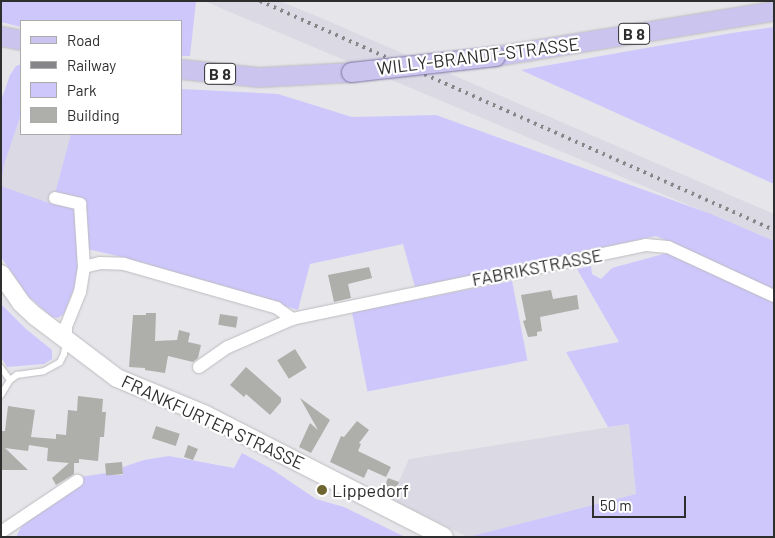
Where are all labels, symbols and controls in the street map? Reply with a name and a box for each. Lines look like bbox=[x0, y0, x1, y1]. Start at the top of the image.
legend bbox=[20, 20, 182, 135]
road number: B 8 bbox=[618, 20, 650, 48]
text: Road bbox=[67, 31, 100, 49]
street label: WILLY-BRANDT-STRASSE bbox=[376, 33, 580, 79]
text: Railway bbox=[67, 56, 116, 74]
road number: B 8 bbox=[204, 61, 236, 88]
text: Park bbox=[67, 81, 96, 99]
text: Building bbox=[67, 106, 120, 124]
street label: FABRIKSTRASSE bbox=[470, 244, 604, 290]
street label: FRANKFURTER STRASSE bbox=[118, 370, 308, 474]
place label: Lippedorf bbox=[332, 479, 409, 501]
marker: Lippedorf bbox=[316, 484, 328, 496]
scale bar bbox=[595, 486, 689, 518]
text: 50 m bbox=[600, 496, 632, 514]

